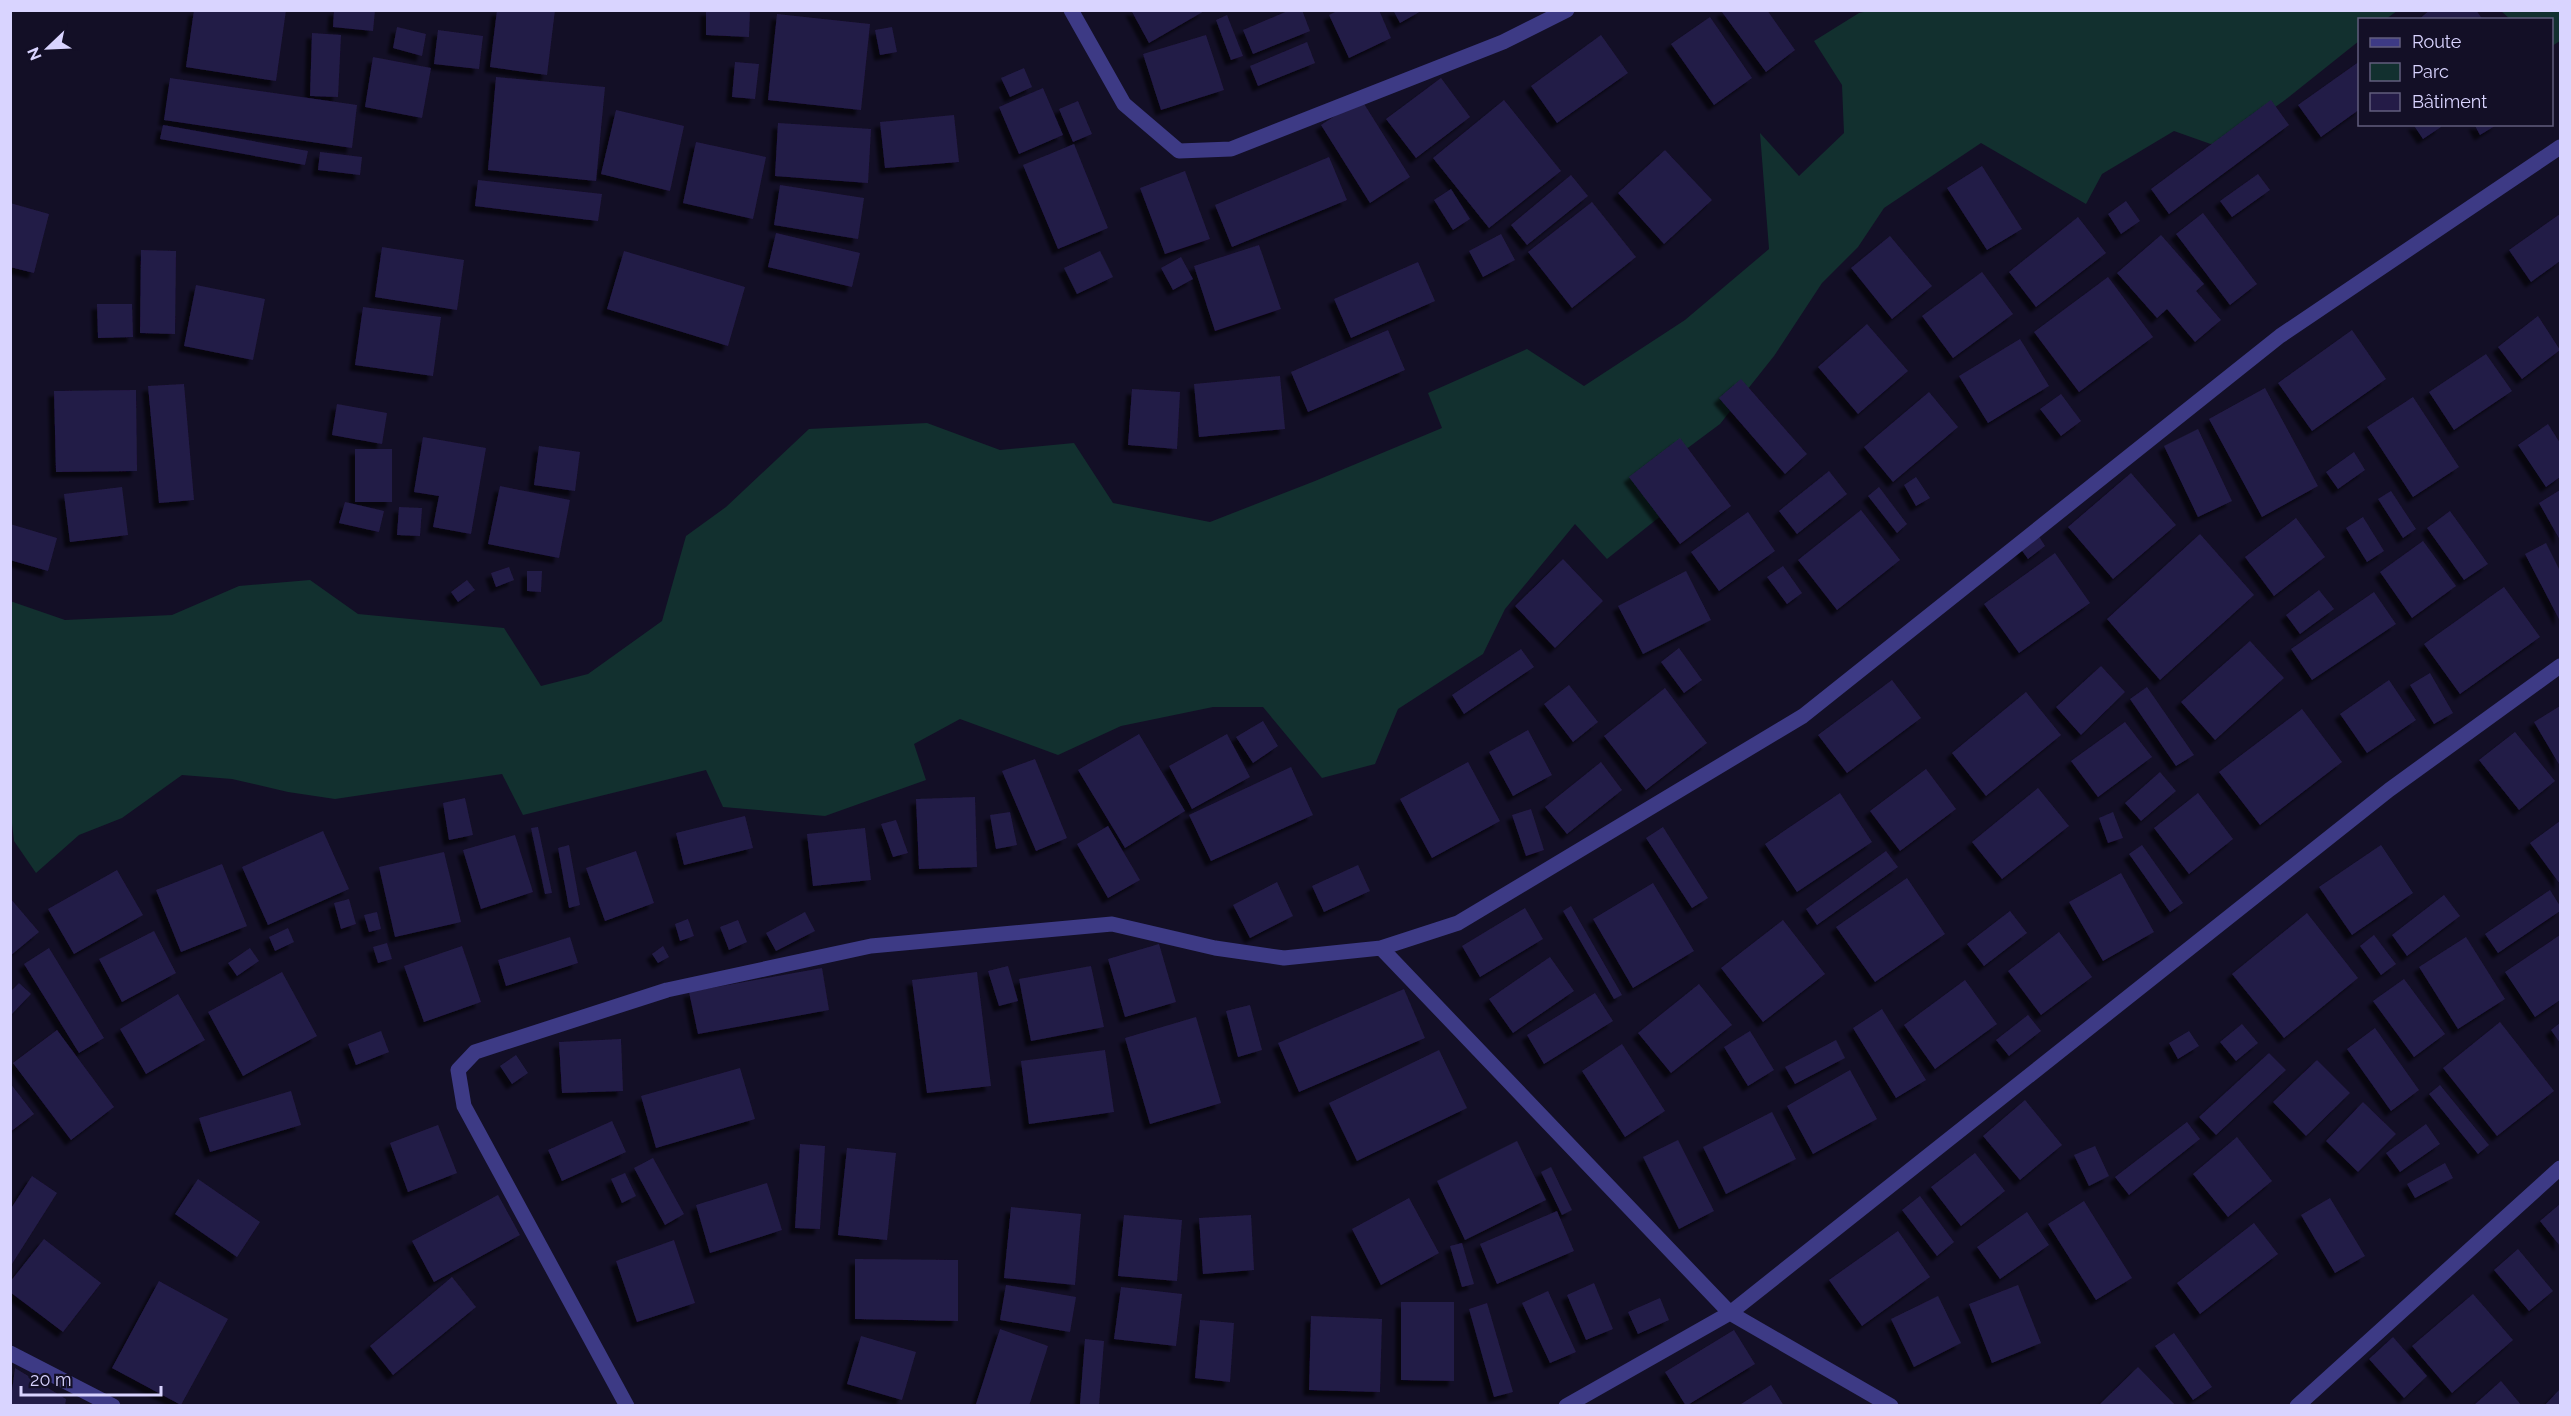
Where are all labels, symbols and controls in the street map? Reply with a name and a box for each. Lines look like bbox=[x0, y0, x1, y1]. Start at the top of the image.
north arrow bbox=[18, 18, 78, 78]
legend bbox=[2358, 18, 2553, 126]
text: Route bbox=[2412, 31, 2462, 52]
text: N bbox=[24, 44, 46, 63]
text: Parc bbox=[2412, 61, 2449, 82]
text: Bâtiment bbox=[2412, 91, 2487, 112]
scale bar bbox=[21, 1359, 160, 1397]
text: 20 m bbox=[30, 1369, 72, 1390]

